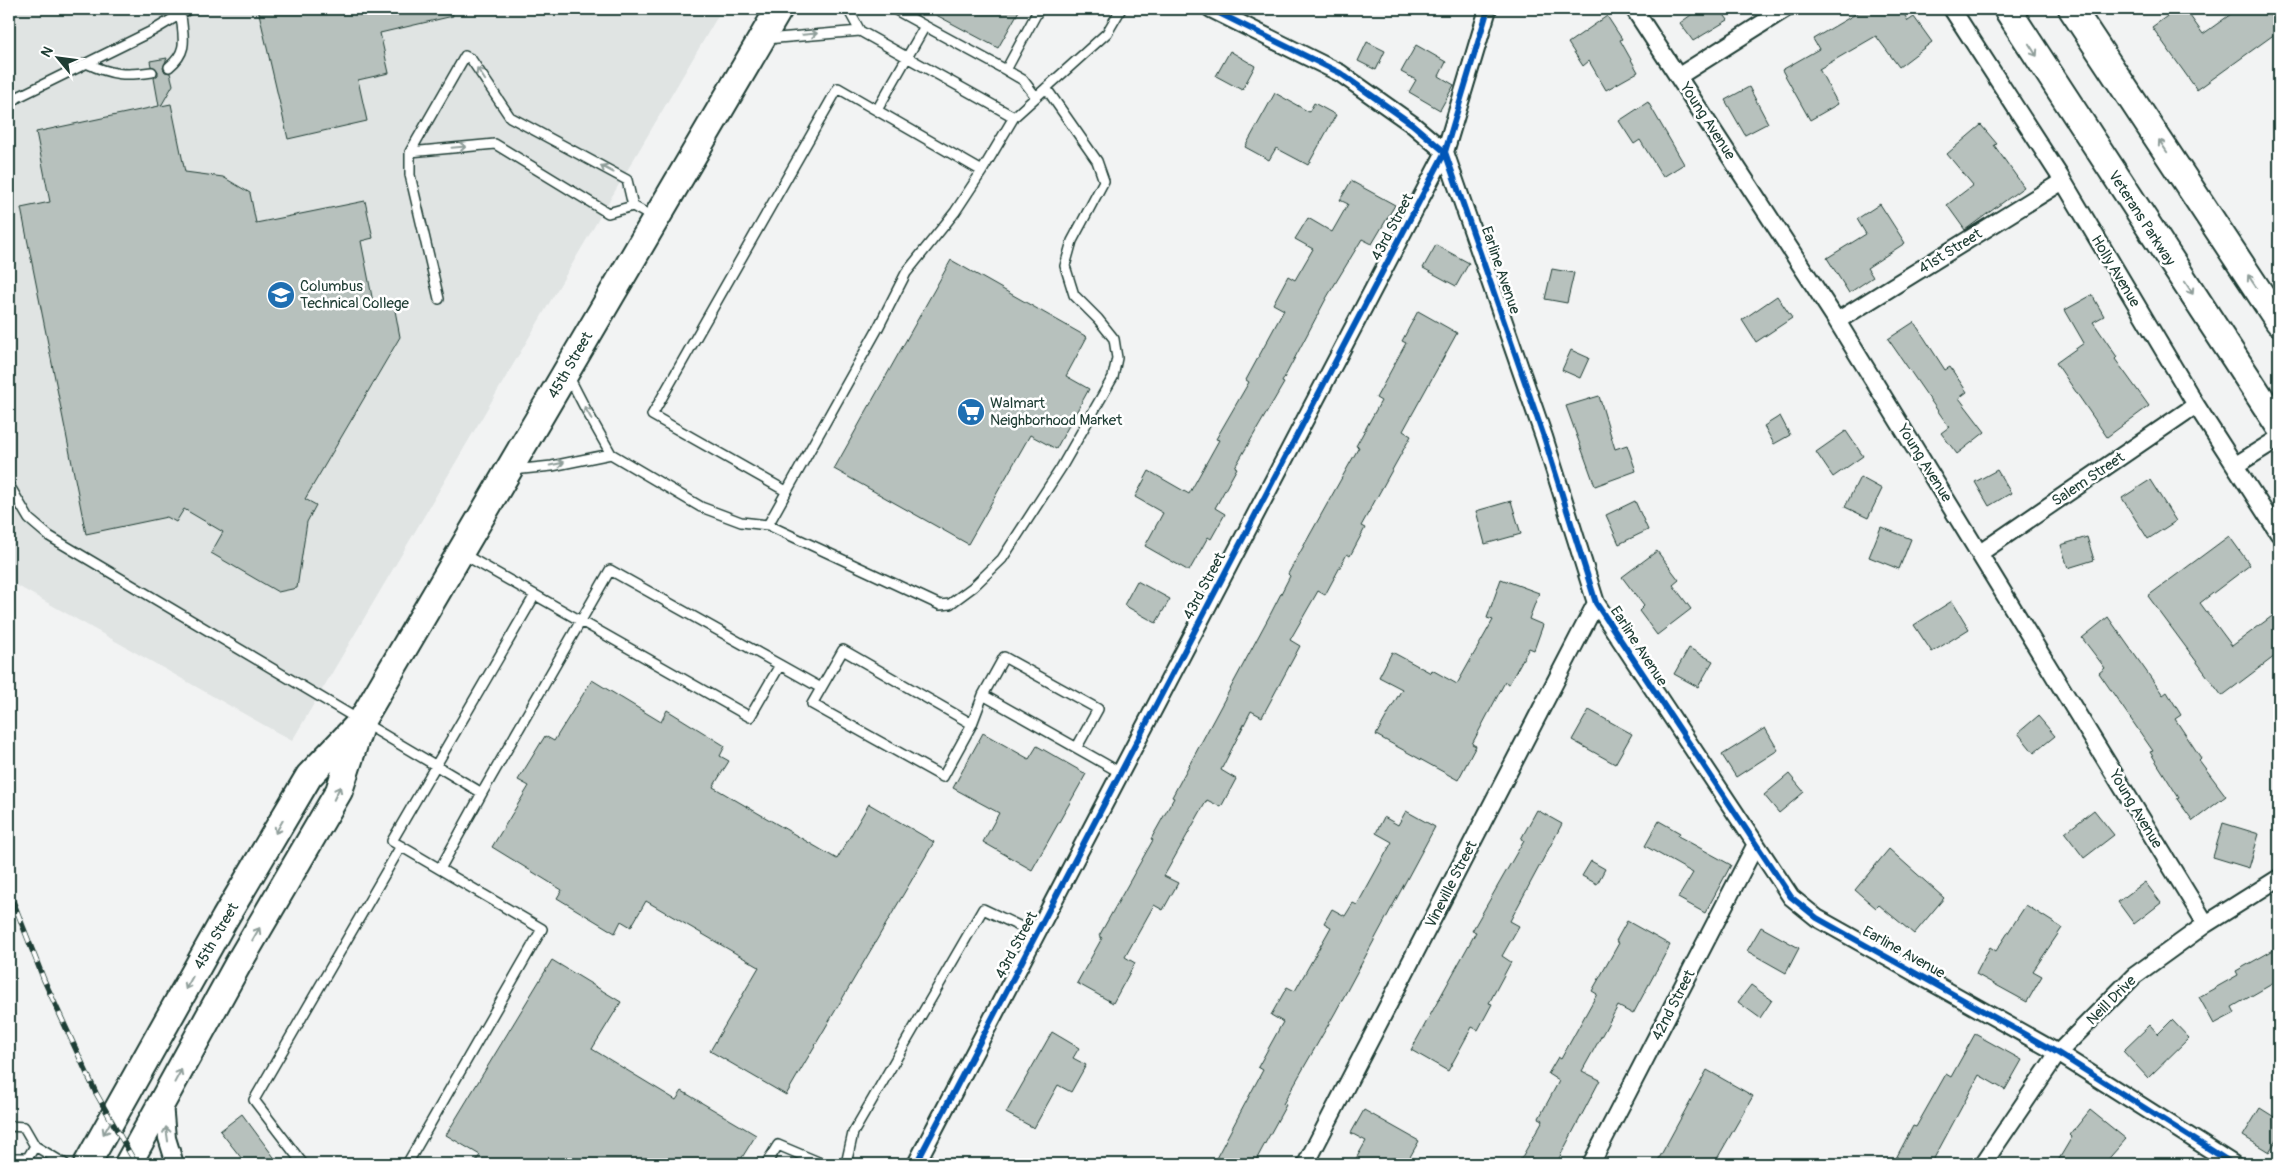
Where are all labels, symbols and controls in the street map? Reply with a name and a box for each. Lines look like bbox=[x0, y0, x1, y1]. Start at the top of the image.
one-way arrow bbox=[801, 30, 817, 39]
north arrow bbox=[32, 32, 82, 82]
one-way arrow bbox=[2028, 42, 2038, 56]
text: N bbox=[37, 44, 57, 60]
one-way arrow bbox=[476, 67, 486, 81]
street label: Young Avenue bbox=[1675, 78, 1740, 164]
one-way arrow bbox=[2157, 139, 2167, 153]
one-way arrow bbox=[451, 143, 467, 152]
one-way arrow bbox=[601, 164, 615, 174]
street label: Veterans Parkway bbox=[2104, 167, 2180, 270]
street label: 43rd Street bbox=[1367, 190, 1419, 264]
street label: Earline Avenue bbox=[1477, 224, 1525, 317]
street label: 41st Street bbox=[1915, 224, 1986, 278]
street label: Holly Avenue bbox=[2087, 232, 2145, 311]
one-way arrow bbox=[2247, 275, 2257, 289]
place label: Columbus Technical College bbox=[300, 277, 409, 313]
school or university icon: Columbus Technical College bbox=[266, 280, 296, 310]
one-way arrow bbox=[2184, 281, 2194, 295]
street label: 45th Street bbox=[544, 328, 598, 402]
place label: Walmart Neighborhood Market bbox=[990, 394, 1123, 430]
supermarket icon: Walmart Neighborhood Market bbox=[956, 397, 986, 427]
one-way arrow bbox=[582, 407, 592, 421]
street label: Young Avenue bbox=[1893, 420, 1956, 506]
street label: Salem Street bbox=[2048, 448, 2129, 511]
one-way arrow bbox=[549, 459, 565, 468]
street label: 43rd Street bbox=[1179, 549, 1231, 623]
street label: Earline Avenue bbox=[1606, 603, 1672, 690]
street label: Young Avenue bbox=[2104, 766, 2167, 853]
one-way arrow bbox=[333, 786, 342, 801]
one-way arrow bbox=[273, 819, 283, 833]
street label: Vineville Street bbox=[1421, 837, 1482, 931]
street label: 45th Street bbox=[190, 899, 244, 973]
street label: 43rd Street bbox=[991, 908, 1043, 982]
street label: Earline Avenue bbox=[1859, 922, 1949, 983]
one-way arrow bbox=[251, 926, 261, 941]
street label: 42nd Street bbox=[1648, 966, 1700, 1044]
street label: Neill Drive bbox=[2082, 971, 2141, 1029]
one-way arrow bbox=[184, 975, 194, 990]
one-way arrow bbox=[174, 1069, 183, 1084]
one-way arrow bbox=[102, 1121, 112, 1135]
one-way arrow bbox=[162, 1126, 172, 1142]

